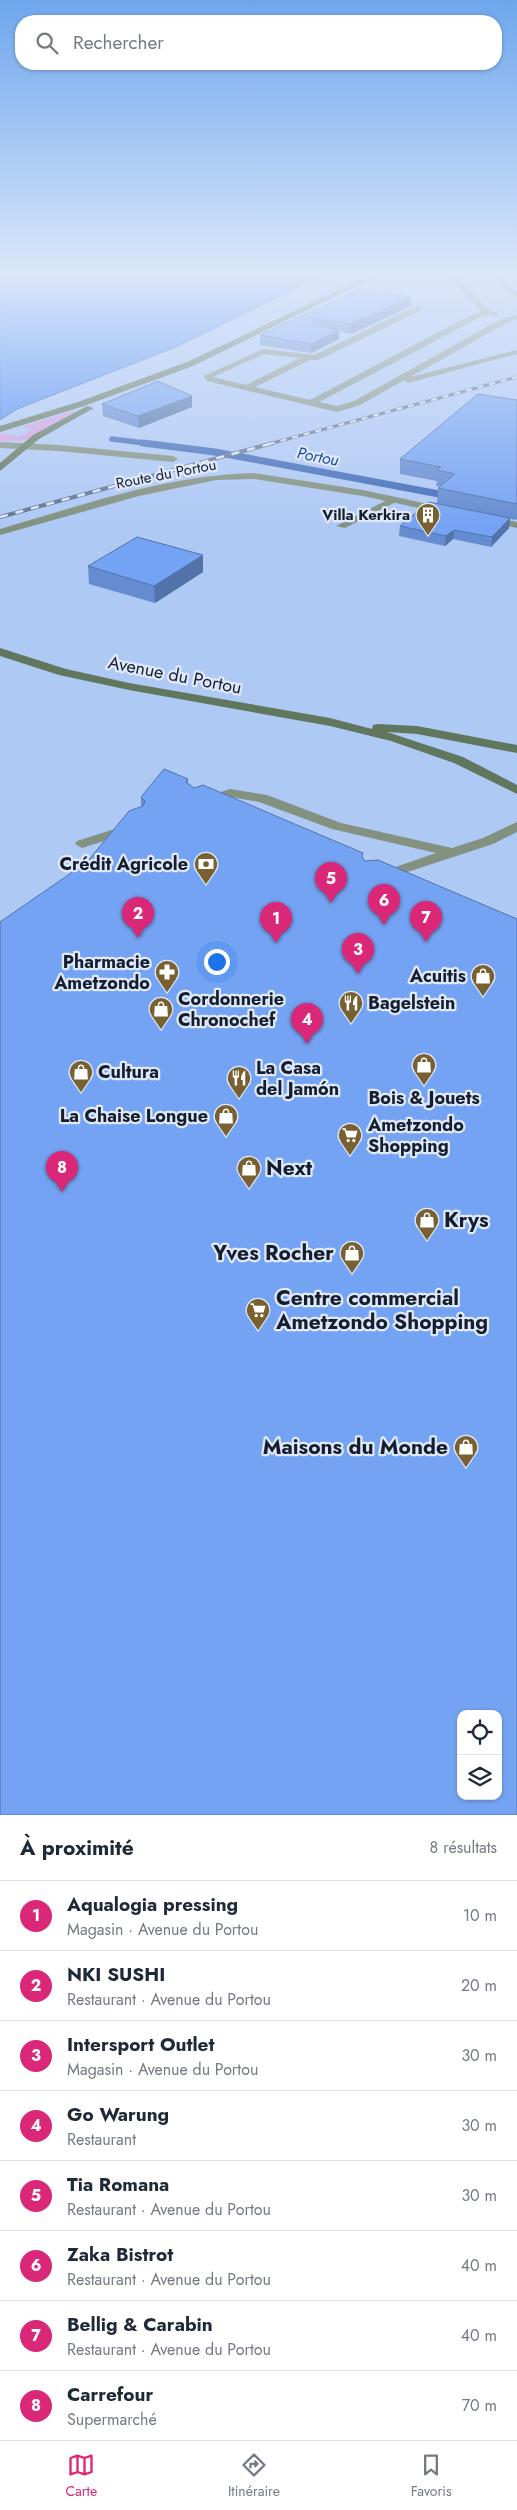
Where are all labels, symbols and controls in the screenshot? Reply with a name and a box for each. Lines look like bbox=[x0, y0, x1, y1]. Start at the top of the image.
search box bbox=[15, 15, 502, 70]
icon: search bbox=[33, 29, 61, 57]
text: Rechercher bbox=[73, 29, 164, 56]
water label: Portou bbox=[295, 441, 341, 472]
street label: Route du Portou bbox=[114, 453, 218, 495]
building icon: Villa Kerkira bbox=[415, 502, 441, 536]
place label: Villa Kerkira bbox=[321, 504, 410, 526]
street label: Avenue du Portou bbox=[106, 649, 244, 701]
place label: Crédit Agricole bbox=[59, 851, 188, 877]
bank icon: Crédit Agricole bbox=[193, 851, 219, 885]
pin: 5 bbox=[315, 862, 347, 903]
pin: 6 bbox=[368, 884, 400, 925]
pin: 2 bbox=[122, 897, 154, 938]
pin: 7 bbox=[410, 901, 442, 942]
pin: 1 bbox=[260, 902, 292, 943]
pin: 3 bbox=[342, 933, 374, 974]
place label: Pharmacie Ametzondo bbox=[53, 949, 150, 996]
your location bbox=[204, 949, 230, 975]
pharmacy icon: Pharmacie Ametzondo bbox=[154, 959, 180, 993]
place label: Acuitis bbox=[409, 963, 466, 989]
shop icon: Acuitis bbox=[470, 963, 496, 997]
place label: Cordonnerie Chronochef bbox=[178, 986, 284, 1033]
restaurant icon: Bagelstein bbox=[338, 990, 364, 1024]
place label: Bagelstein bbox=[368, 990, 455, 1016]
shop icon: Cordonnerie Chronochef bbox=[148, 996, 174, 1030]
pin: 4 bbox=[291, 1003, 323, 1044]
shop icon: Bois & Jouets bbox=[411, 1052, 437, 1086]
place label: La Casa del Jamón bbox=[256, 1055, 339, 1102]
shop icon: Cultura bbox=[68, 1059, 94, 1093]
place label: Cultura bbox=[98, 1059, 159, 1085]
restaurant icon: La Casa del Jamón bbox=[226, 1065, 252, 1099]
place label: Bois & Jouets bbox=[368, 1085, 480, 1111]
place label: La Chaise Longue bbox=[60, 1103, 208, 1129]
shop icon: La Chaise Longue bbox=[213, 1103, 239, 1137]
place label: Ametzondo Shopping bbox=[367, 1112, 464, 1159]
supermarket icon: Ametzondo Shopping bbox=[337, 1122, 363, 1156]
pin: 8 bbox=[46, 1151, 78, 1192]
place label: Next bbox=[266, 1153, 313, 1183]
shop icon: Next bbox=[236, 1155, 262, 1189]
place label: Krys bbox=[444, 1205, 489, 1235]
shop icon: Krys bbox=[414, 1207, 440, 1241]
place label: Yves Rocher bbox=[212, 1238, 334, 1268]
shop icon: Yves Rocher bbox=[339, 1240, 365, 1274]
place label: Centre commercial Ametzondo Shopping bbox=[275, 1283, 488, 1337]
supermarket icon: Centre commercial Ametzondo Shopping bbox=[245, 1297, 271, 1331]
place label: Maisons du Monde bbox=[263, 1432, 448, 1462]
shop icon: Maisons du Monde bbox=[453, 1434, 479, 1468]
map controls bbox=[457, 1710, 502, 1800]
button: locate bbox=[457, 1710, 502, 1755]
button: layers bbox=[457, 1755, 502, 1800]
text: À proximité bbox=[20, 1833, 134, 1863]
text: 8 résultats bbox=[430, 1836, 497, 1859]
text: Aqualogia pressing bbox=[67, 1891, 238, 1918]
text: 1 bbox=[32, 1904, 40, 1927]
text: 10 m bbox=[463, 1904, 497, 1927]
text: Magasin · Avenue du Portou bbox=[67, 1918, 258, 1941]
text: NKI SUSHI bbox=[67, 1961, 165, 1988]
text: 2 bbox=[31, 1974, 41, 1997]
text: 20 m bbox=[461, 1974, 497, 1997]
text: Restaurant · Avenue du Portou bbox=[67, 1988, 271, 2011]
text: Intersport Outlet bbox=[67, 2031, 215, 2058]
text: 3 bbox=[31, 2044, 41, 2067]
text: 30 m bbox=[461, 2044, 497, 2067]
text: Magasin · Avenue du Portou bbox=[67, 2058, 258, 2081]
text: Go Warung bbox=[67, 2101, 169, 2128]
text: 4 bbox=[30, 2114, 42, 2137]
text: 30 m bbox=[461, 2114, 497, 2137]
text: Restaurant bbox=[67, 2128, 136, 2151]
text: Tia Romana bbox=[67, 2171, 169, 2198]
text: 5 bbox=[31, 2184, 41, 2207]
text: 30 m bbox=[461, 2184, 497, 2207]
text: Restaurant · Avenue du Portou bbox=[67, 2198, 271, 2221]
text: Zaka Bistrot bbox=[67, 2241, 173, 2268]
text: 6 bbox=[31, 2254, 41, 2277]
text: 40 m bbox=[461, 2254, 497, 2277]
text: Restaurant · Avenue du Portou bbox=[67, 2268, 271, 2291]
text: Bellig & Carabin bbox=[67, 2311, 213, 2338]
text: 7 bbox=[31, 2324, 41, 2347]
text: 40 m bbox=[461, 2324, 497, 2347]
text: Restaurant · Avenue du Portou bbox=[67, 2338, 271, 2361]
text: Carrefour bbox=[67, 2381, 153, 2408]
text: 8 bbox=[31, 2394, 41, 2417]
text: 70 m bbox=[462, 2394, 497, 2417]
text: Supermarché bbox=[67, 2408, 157, 2431]
tab: Carte bbox=[65, 2451, 97, 2501]
tab: Itinéraire bbox=[228, 2451, 280, 2501]
tab: Favoris bbox=[411, 2451, 452, 2501]

